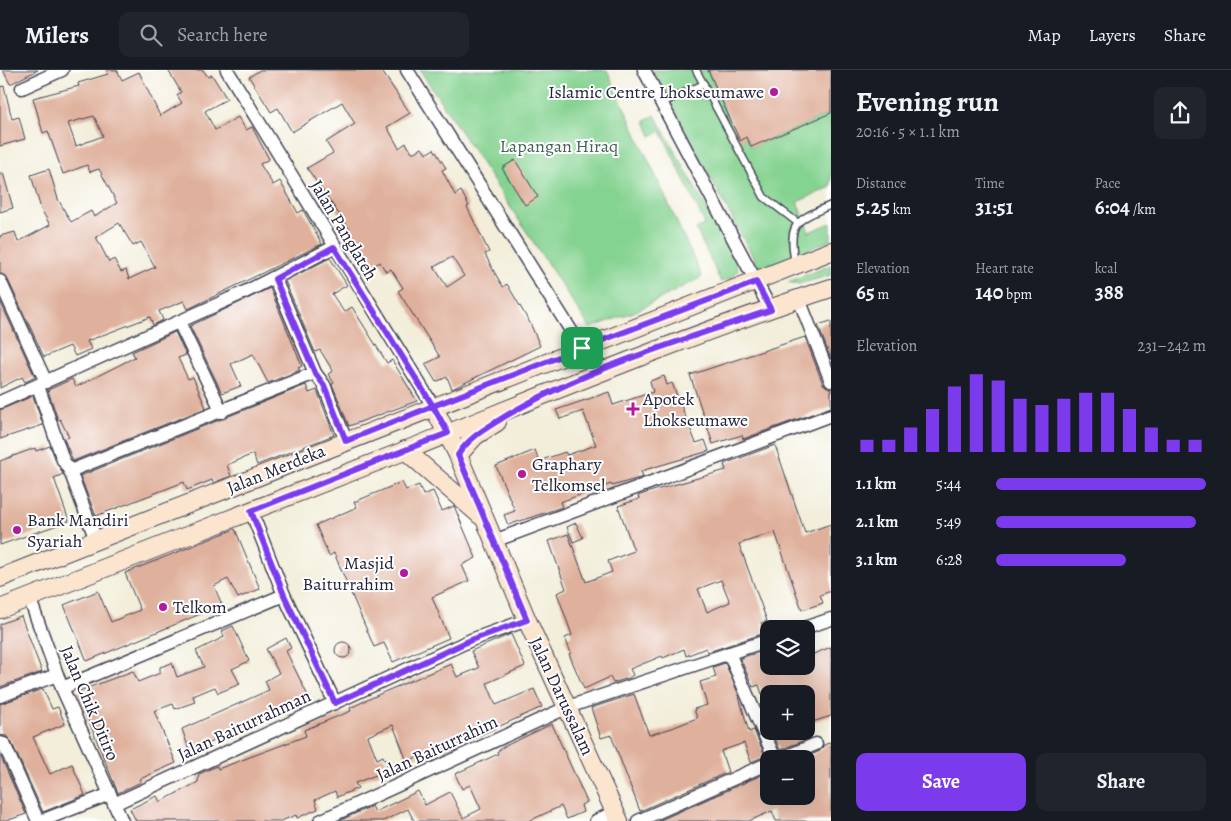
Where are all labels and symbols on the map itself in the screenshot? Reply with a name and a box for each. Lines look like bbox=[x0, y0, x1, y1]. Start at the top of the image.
place label: Islamic Centre Lhokseumawe bbox=[548, 80, 764, 104]
marker: Islamic Centre Lhokseumawe bbox=[768, 86, 780, 98]
park label: Lapangan Hiraq bbox=[500, 134, 618, 158]
street label: Jalan Panglateh bbox=[305, 175, 384, 285]
pin bbox=[561, 327, 603, 369]
place label: Apotek Lhokseumawe bbox=[642, 387, 748, 432]
marker: Apotek Lhokseumawe bbox=[627, 403, 639, 415]
street label: Jalan Merdeka bbox=[223, 438, 329, 500]
place label: Graphary Telkomsel bbox=[532, 452, 606, 497]
marker: Graphary Telkomsel bbox=[516, 468, 528, 480]
place label: Bank Mandiri Syariah bbox=[27, 508, 129, 553]
marker: Bank Mandiri Syariah bbox=[11, 524, 23, 536]
place label: Masjid Baiturrahim bbox=[302, 551, 394, 596]
marker: Masjid Baiturrahim bbox=[398, 567, 410, 579]
place label: Telkom bbox=[173, 595, 227, 619]
marker: Telkom bbox=[157, 601, 169, 613]
street label: Jalan Darussalam bbox=[524, 633, 600, 759]
street label: Jalan Chik Ditiro bbox=[55, 642, 125, 764]
street label: Jalan Baiturrahman bbox=[173, 683, 315, 766]
street label: Jalan Baiturrahim bbox=[372, 709, 502, 787]

